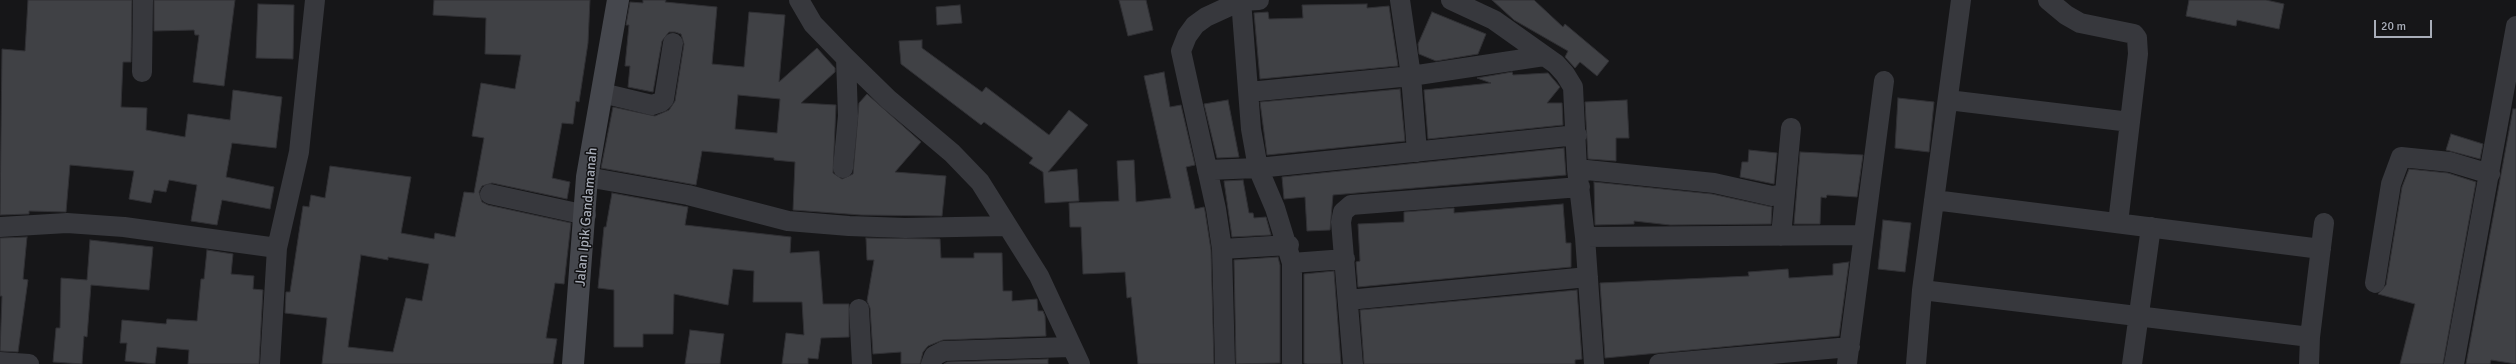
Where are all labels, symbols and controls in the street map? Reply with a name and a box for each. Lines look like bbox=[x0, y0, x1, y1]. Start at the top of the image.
scale bar bbox=[2376, 12, 2434, 38]
text: 20 m bbox=[2381, 19, 2406, 34]
street label: Jalan Ipik Gandamanah bbox=[573, 147, 601, 287]

